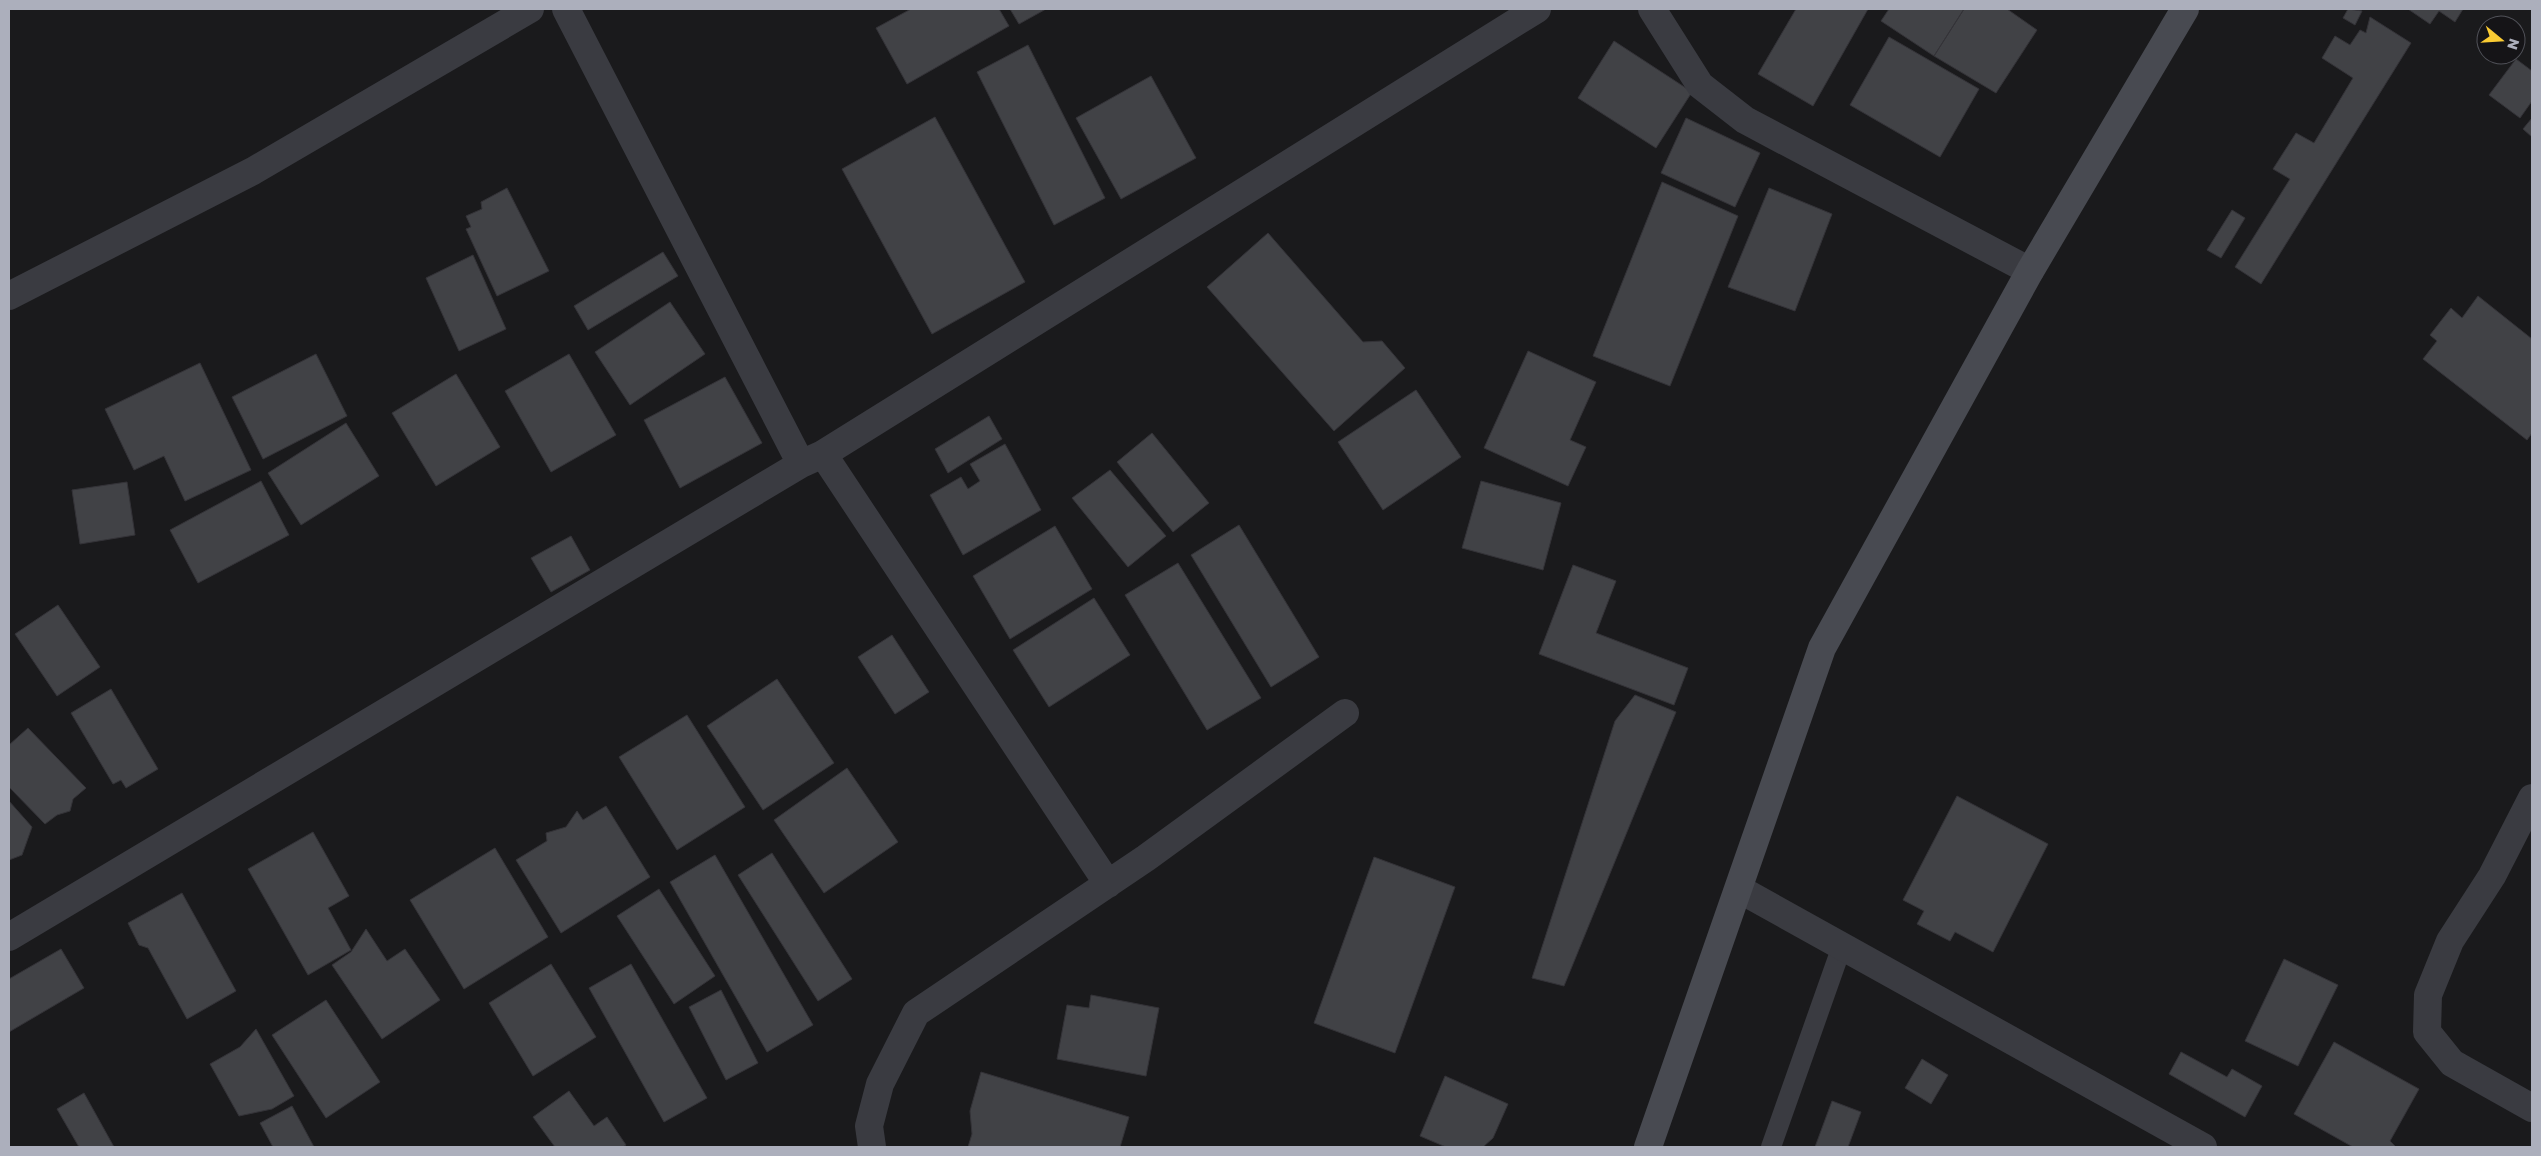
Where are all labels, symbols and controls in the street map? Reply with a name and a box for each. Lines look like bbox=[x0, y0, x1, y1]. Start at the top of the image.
north arrow bbox=[2476, 15, 2526, 65]
text: N bbox=[2504, 36, 2524, 52]

